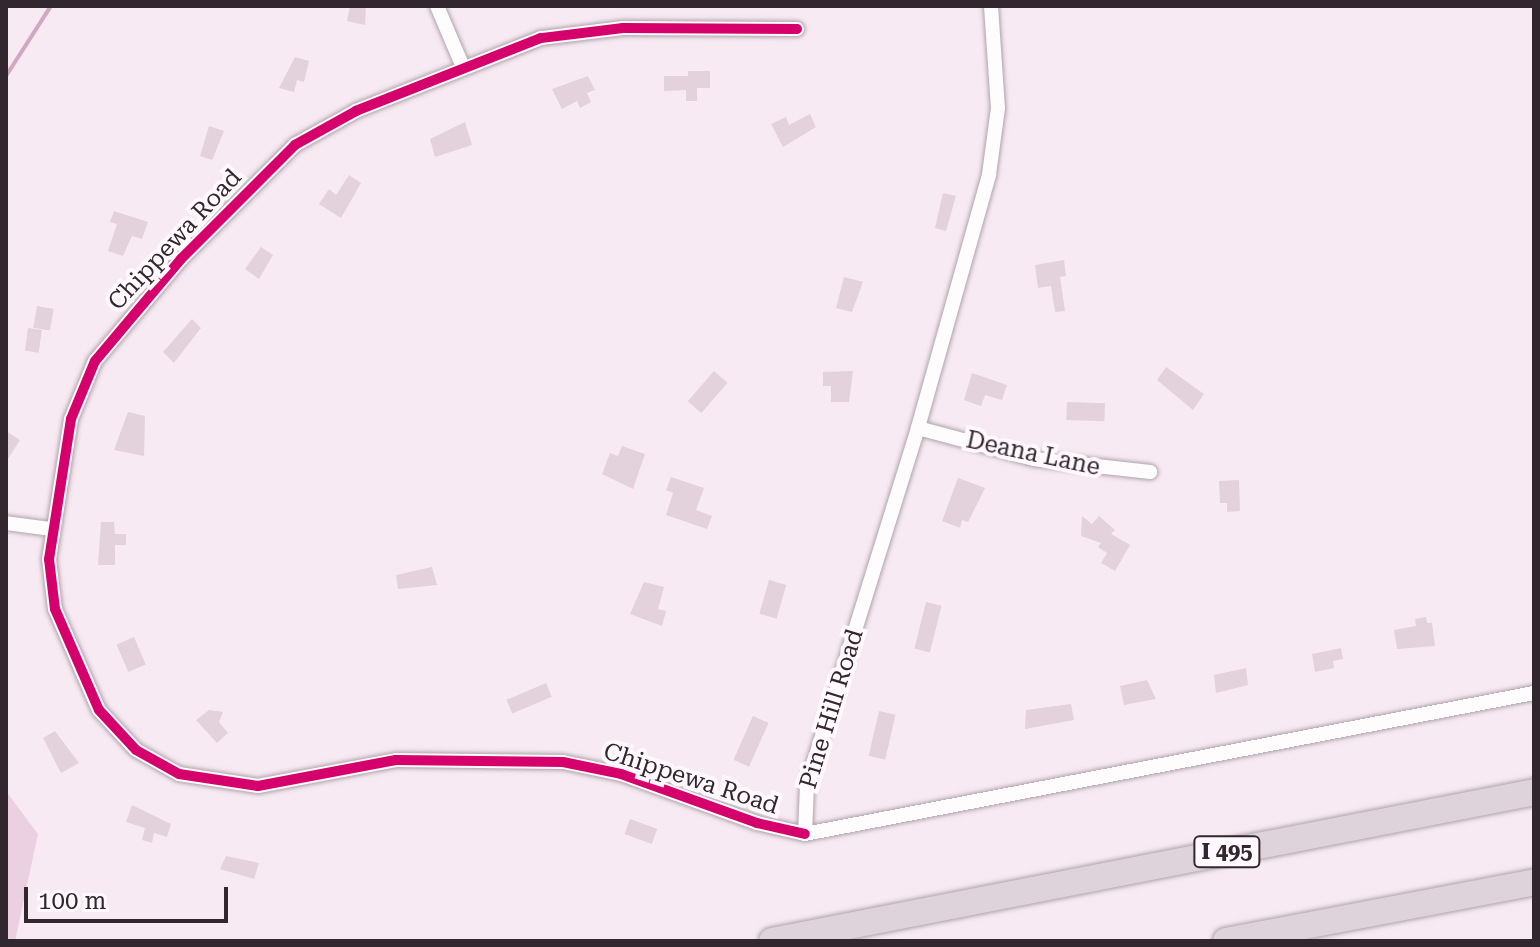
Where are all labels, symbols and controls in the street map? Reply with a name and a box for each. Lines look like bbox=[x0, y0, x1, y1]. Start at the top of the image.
street label: Chippewa Road bbox=[102, 164, 248, 316]
street label: Deana Lane bbox=[963, 426, 1103, 482]
street label: Pine Hill Road bbox=[794, 626, 870, 792]
street label: Chippewa Road bbox=[600, 737, 782, 821]
road number: I 495 bbox=[1193, 834, 1261, 870]
scale bar bbox=[28, 871, 232, 921]
text: 100 m bbox=[38, 887, 106, 915]

